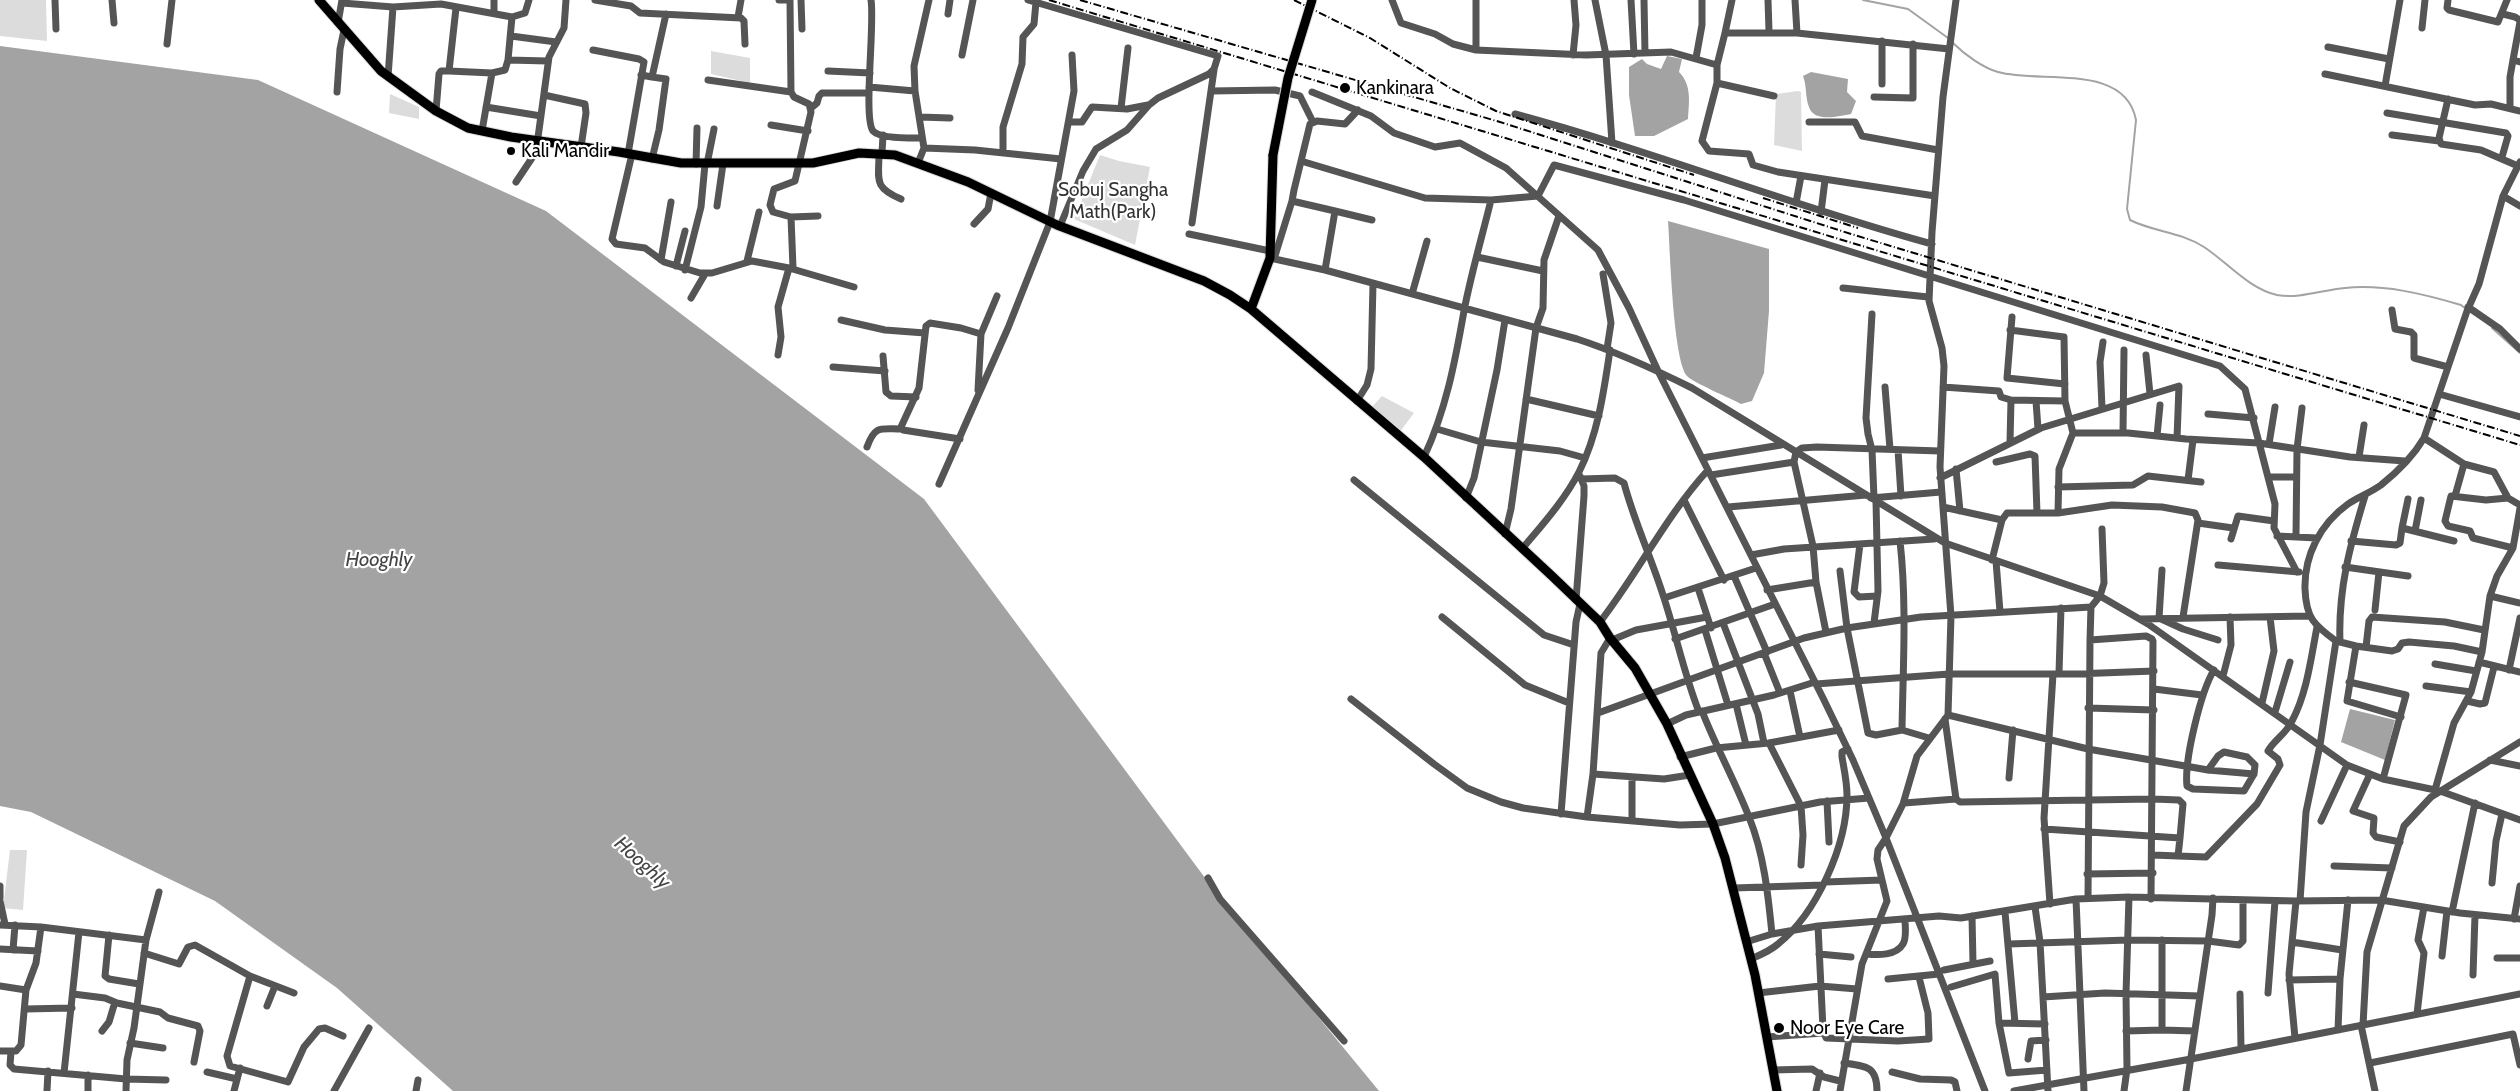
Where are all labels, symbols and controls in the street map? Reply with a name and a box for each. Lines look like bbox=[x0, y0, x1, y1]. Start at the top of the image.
place label: Kankinara bbox=[1356, 77, 1434, 99]
marker: Kankinara bbox=[1338, 81, 1352, 95]
place label: Kali Mandir bbox=[521, 140, 609, 162]
marker: Kali Mandir bbox=[505, 145, 517, 157]
park label: Sobuj Sangha Math(Park) bbox=[1058, 179, 1168, 223]
water label: Hooghly bbox=[345, 548, 413, 572]
water label: Hooghly bbox=[609, 832, 675, 894]
place label: Noor Eye Care bbox=[1790, 1017, 1904, 1039]
marker: Noor Eye Care bbox=[1772, 1021, 1786, 1035]

